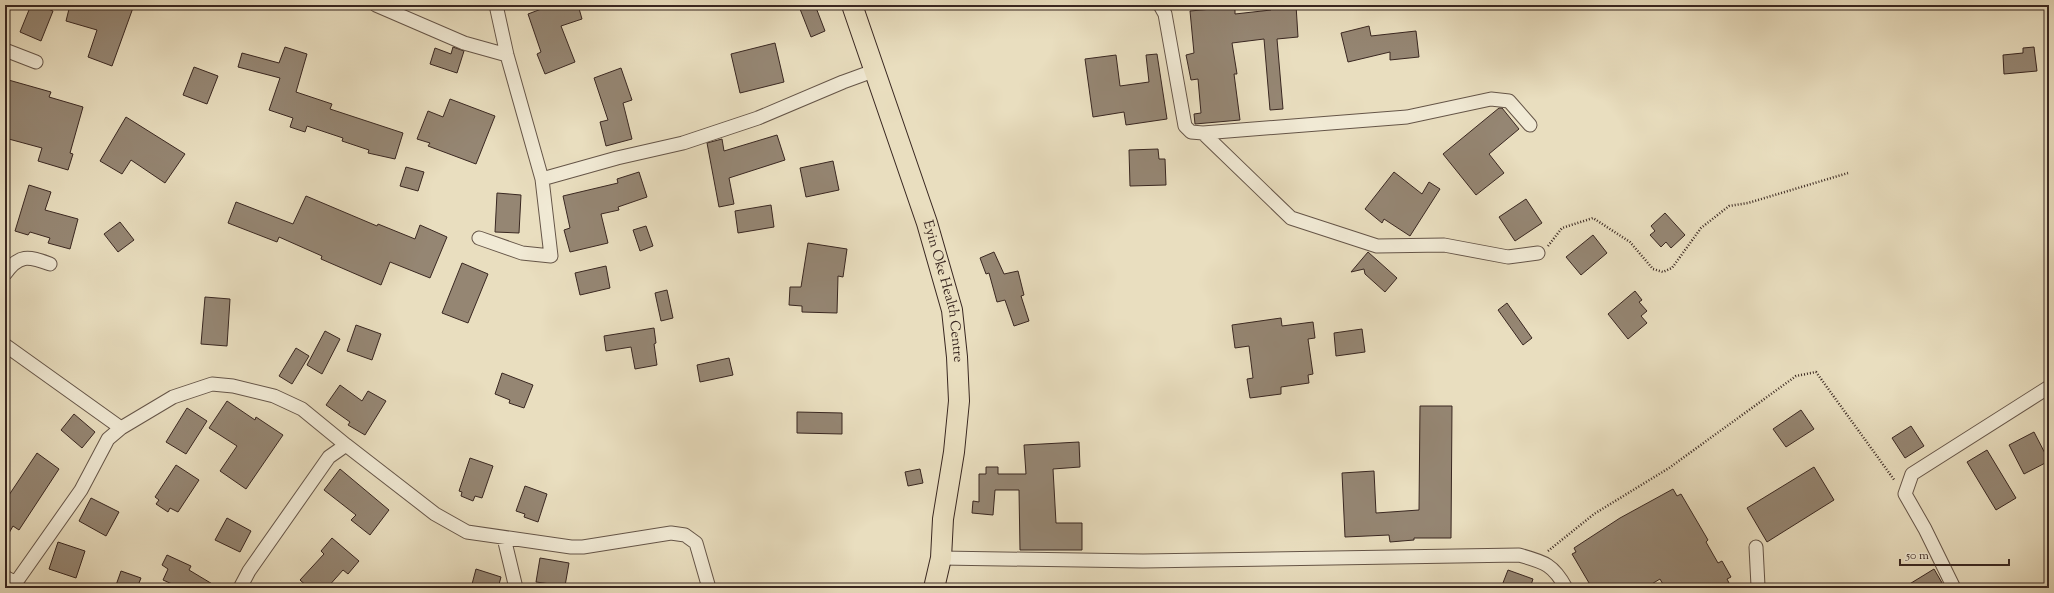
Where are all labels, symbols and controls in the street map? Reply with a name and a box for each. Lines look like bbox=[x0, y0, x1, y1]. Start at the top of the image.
street label: Eyin Oke Health Centre bbox=[917, 218, 967, 363]
scale bar bbox=[1900, 541, 2009, 567]
text: 50 m bbox=[1905, 547, 1929, 565]

